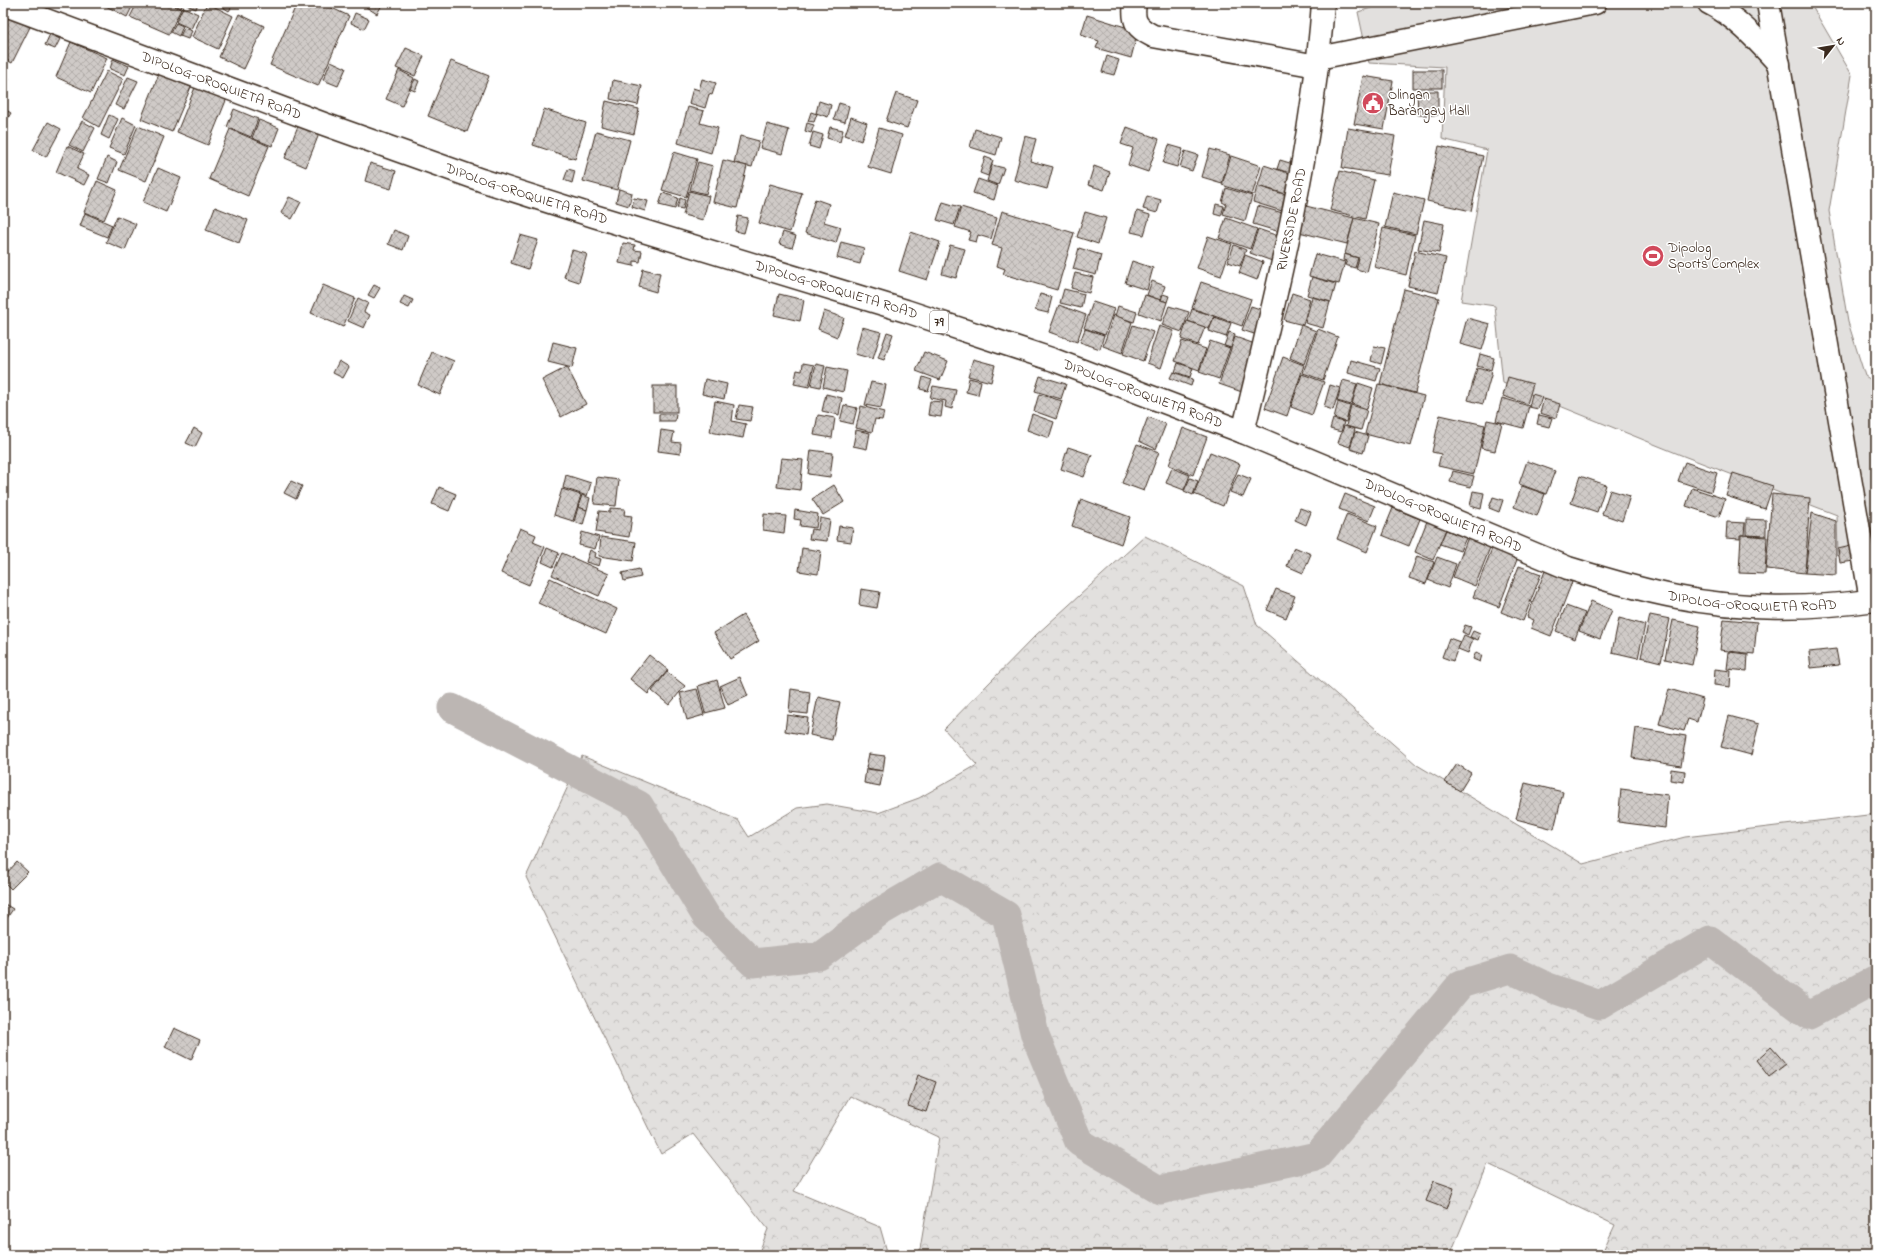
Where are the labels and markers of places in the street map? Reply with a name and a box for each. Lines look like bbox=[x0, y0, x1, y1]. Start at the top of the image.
place label: Olingan Barangay Hall bbox=[1387, 85, 1469, 123]
public building icon: Olingan Barangay Hall bbox=[1360, 90, 1386, 116]
place label: Dipolog Sports Complex bbox=[1667, 238, 1759, 275]
sports icon: Dipolog Sports Complex bbox=[1640, 243, 1666, 269]

